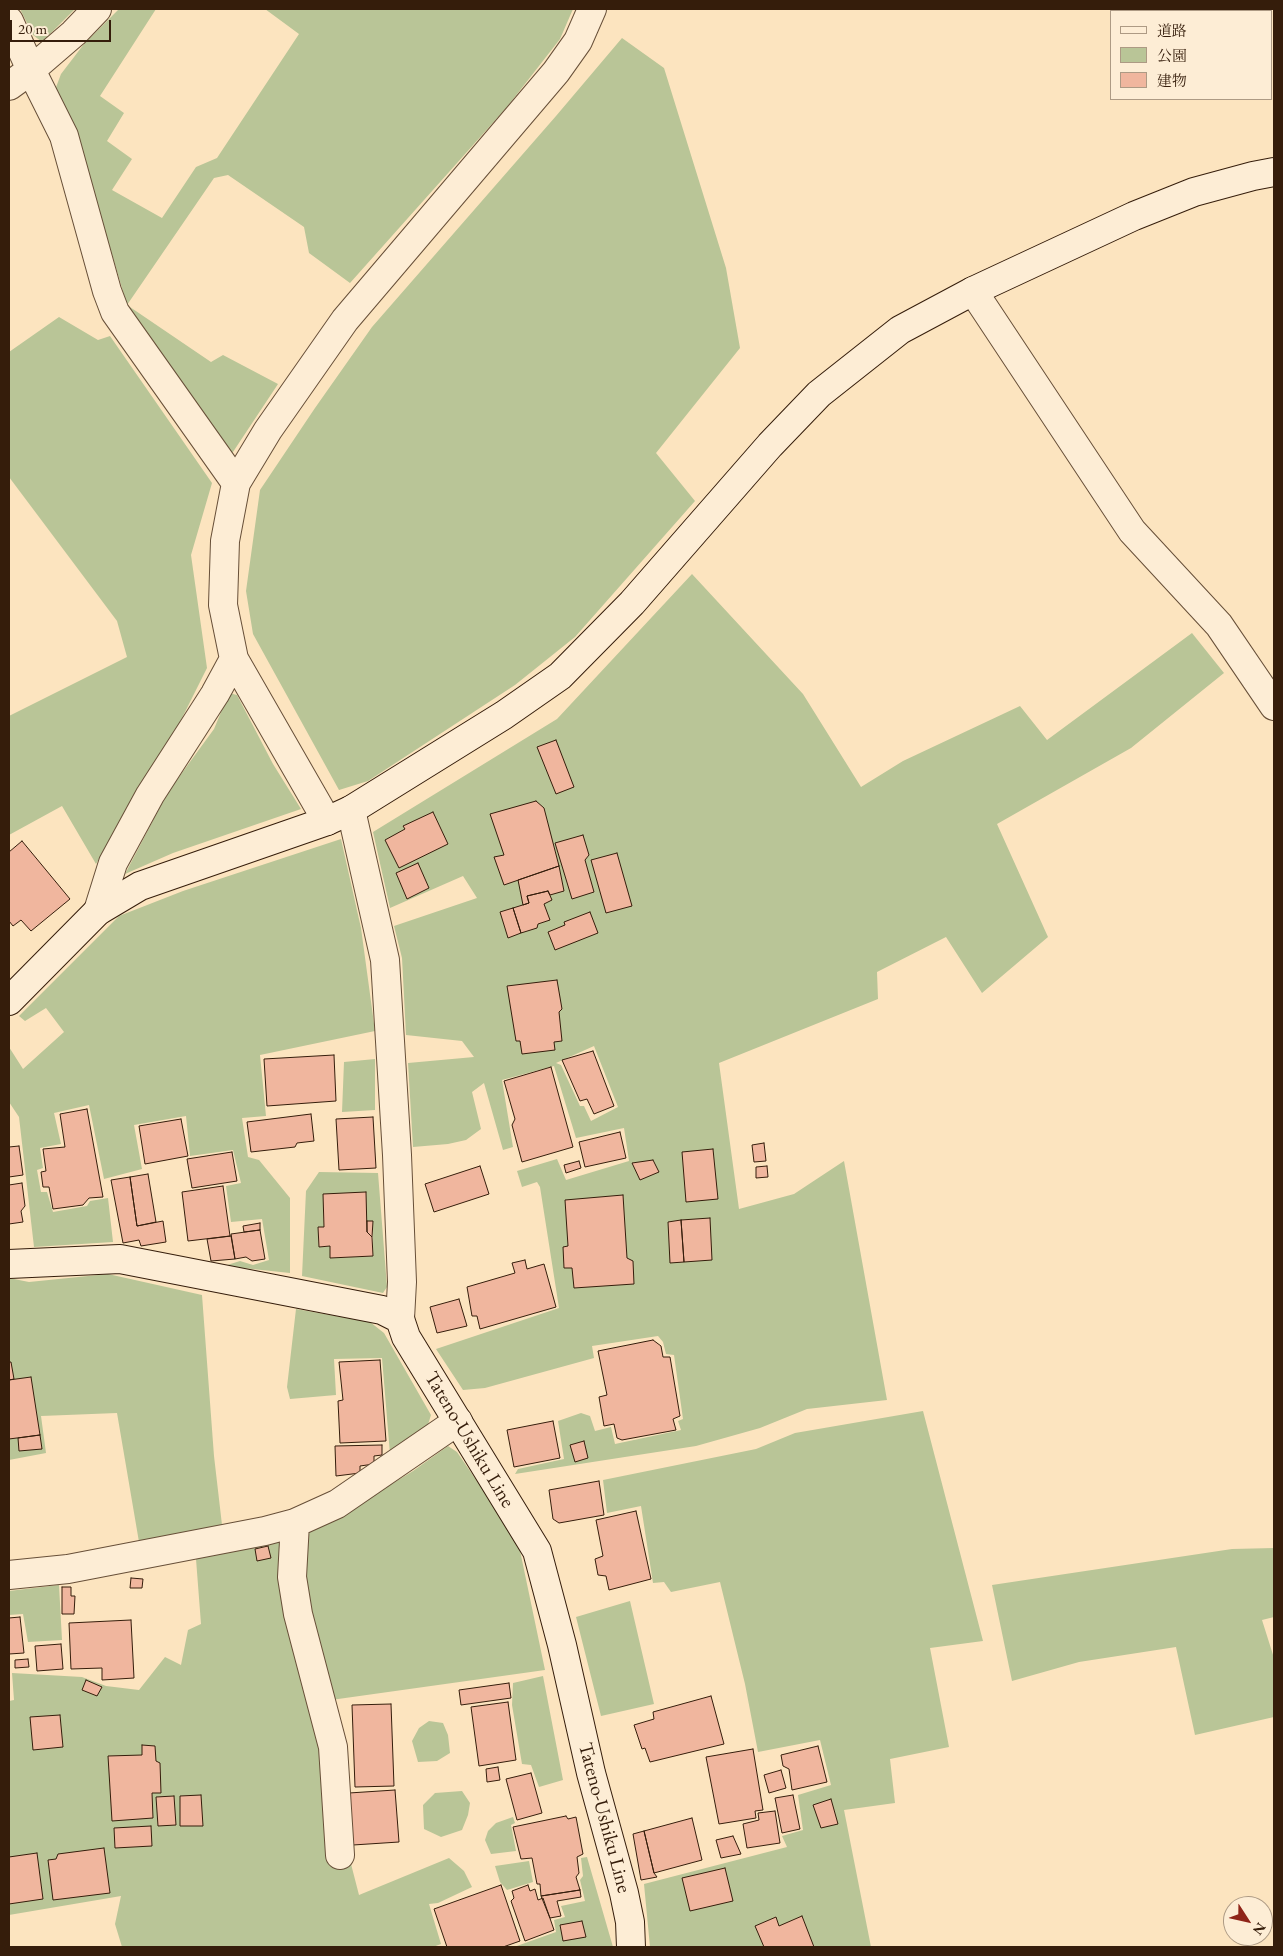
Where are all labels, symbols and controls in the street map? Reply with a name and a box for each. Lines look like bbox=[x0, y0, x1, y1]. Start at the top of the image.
scale bar bbox=[12, 10, 114, 42]
legend bbox=[1110, 10, 1273, 100]
text: 20 m bbox=[18, 19, 47, 38]
text: 道路 bbox=[1157, 21, 1187, 40]
text: 公園 bbox=[1157, 46, 1187, 65]
text: 建物 bbox=[1157, 71, 1187, 90]
street label: Tateno-Ushiku Line bbox=[419, 1368, 519, 1512]
street label: Tateno-Ushiku Line bbox=[572, 1740, 636, 1896]
north arrow bbox=[1223, 1896, 1273, 1946]
text: N bbox=[1249, 1919, 1270, 1939]

